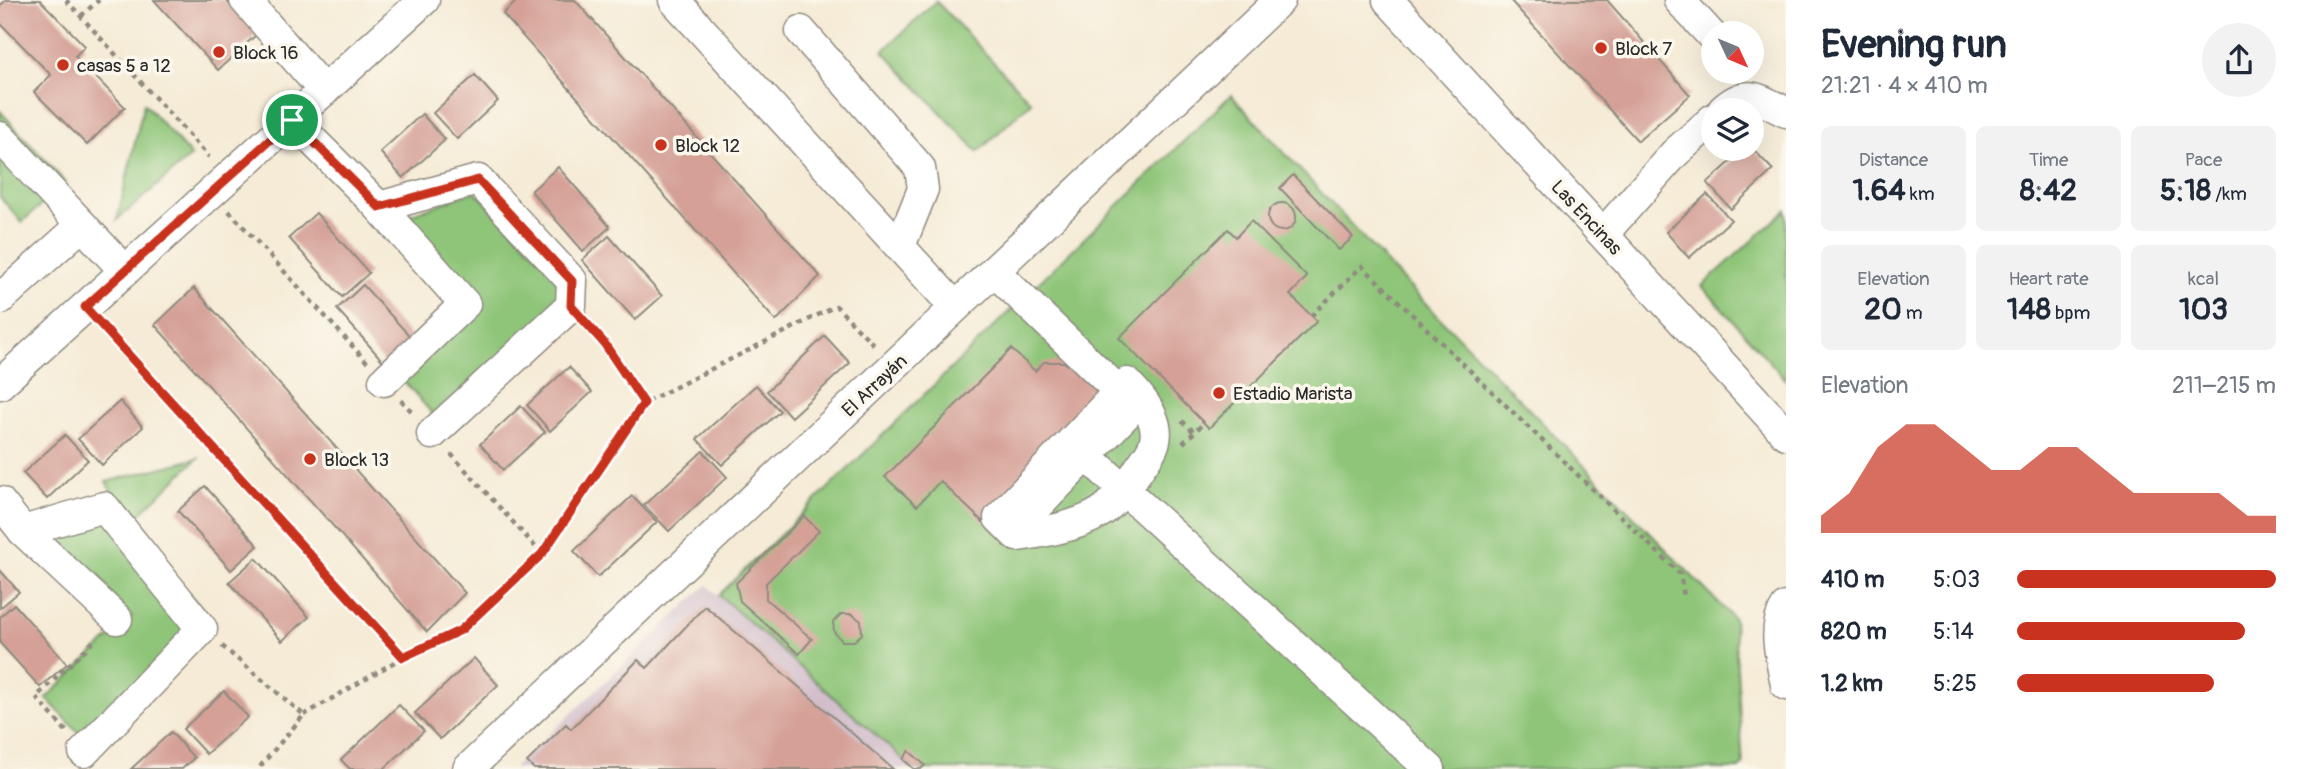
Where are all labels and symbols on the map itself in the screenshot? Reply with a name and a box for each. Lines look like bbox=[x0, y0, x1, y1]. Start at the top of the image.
north arrow bbox=[1701, 21, 1764, 84]
place label: Block 7 bbox=[1615, 37, 1672, 61]
marker: Block 7 bbox=[1593, 40, 1609, 56]
place label: Block 16 bbox=[233, 41, 299, 65]
marker: Block 16 bbox=[211, 44, 227, 60]
place label: casas 5 a 12 bbox=[77, 54, 171, 78]
marker: casas 5 a 12 bbox=[55, 57, 71, 73]
pin bbox=[262, 90, 322, 150]
place label: Block 12 bbox=[675, 134, 740, 158]
marker: Block 12 bbox=[653, 137, 669, 153]
street label: Las Encinas bbox=[1546, 175, 1627, 261]
street label: El Arrayán bbox=[837, 349, 912, 422]
place label: Estadio Marista bbox=[1233, 382, 1353, 406]
marker: Estadio Marista bbox=[1211, 385, 1227, 401]
place label: Block 13 bbox=[324, 448, 389, 472]
marker: Block 13 bbox=[302, 451, 318, 467]

